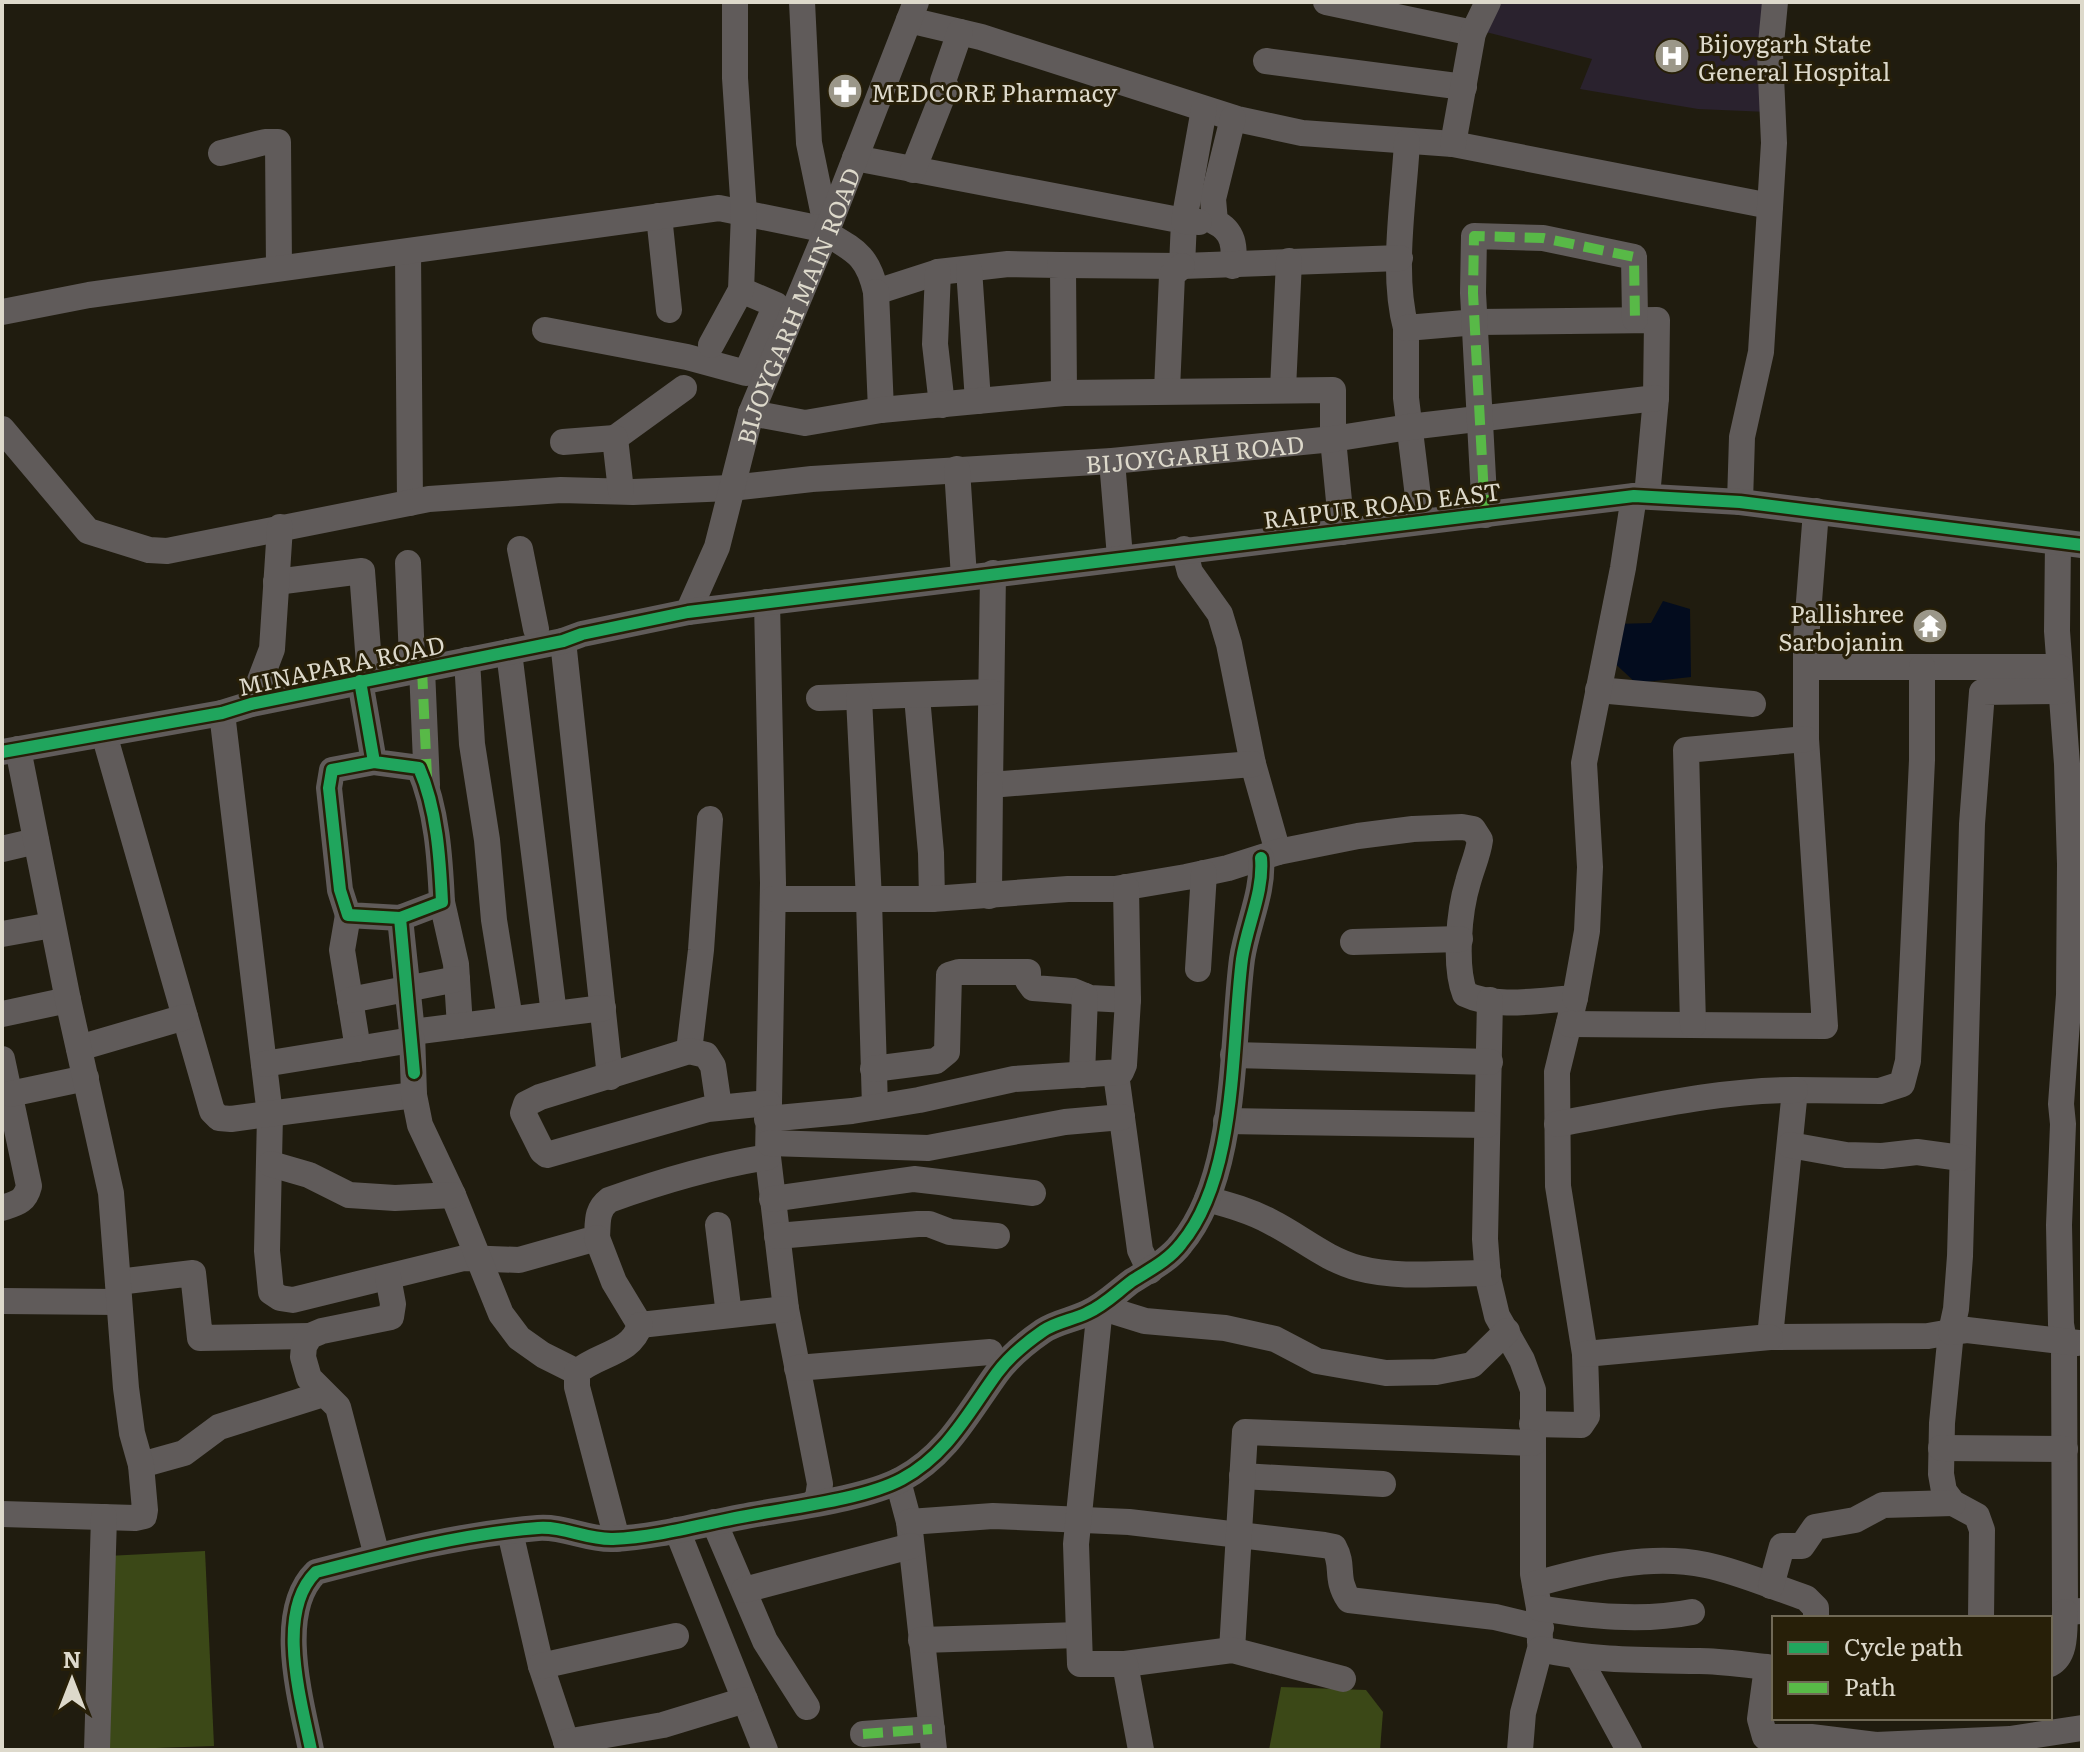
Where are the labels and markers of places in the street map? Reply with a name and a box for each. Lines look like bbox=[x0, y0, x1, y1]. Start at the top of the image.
place label: Bijoygarh State General Hospital bbox=[1698, 25, 1890, 88]
hospital icon: Bijoygarh State General Hospital bbox=[1653, 37, 1691, 75]
pharmacy icon: MEDCORE Pharmacy bbox=[826, 72, 864, 110]
place label: MEDCORE Pharmacy bbox=[871, 74, 1117, 109]
place label: Pallishree Sarbojanin bbox=[1778, 595, 1904, 658]
temple icon: Pallishree Sarbojanin bbox=[1911, 607, 1949, 645]

